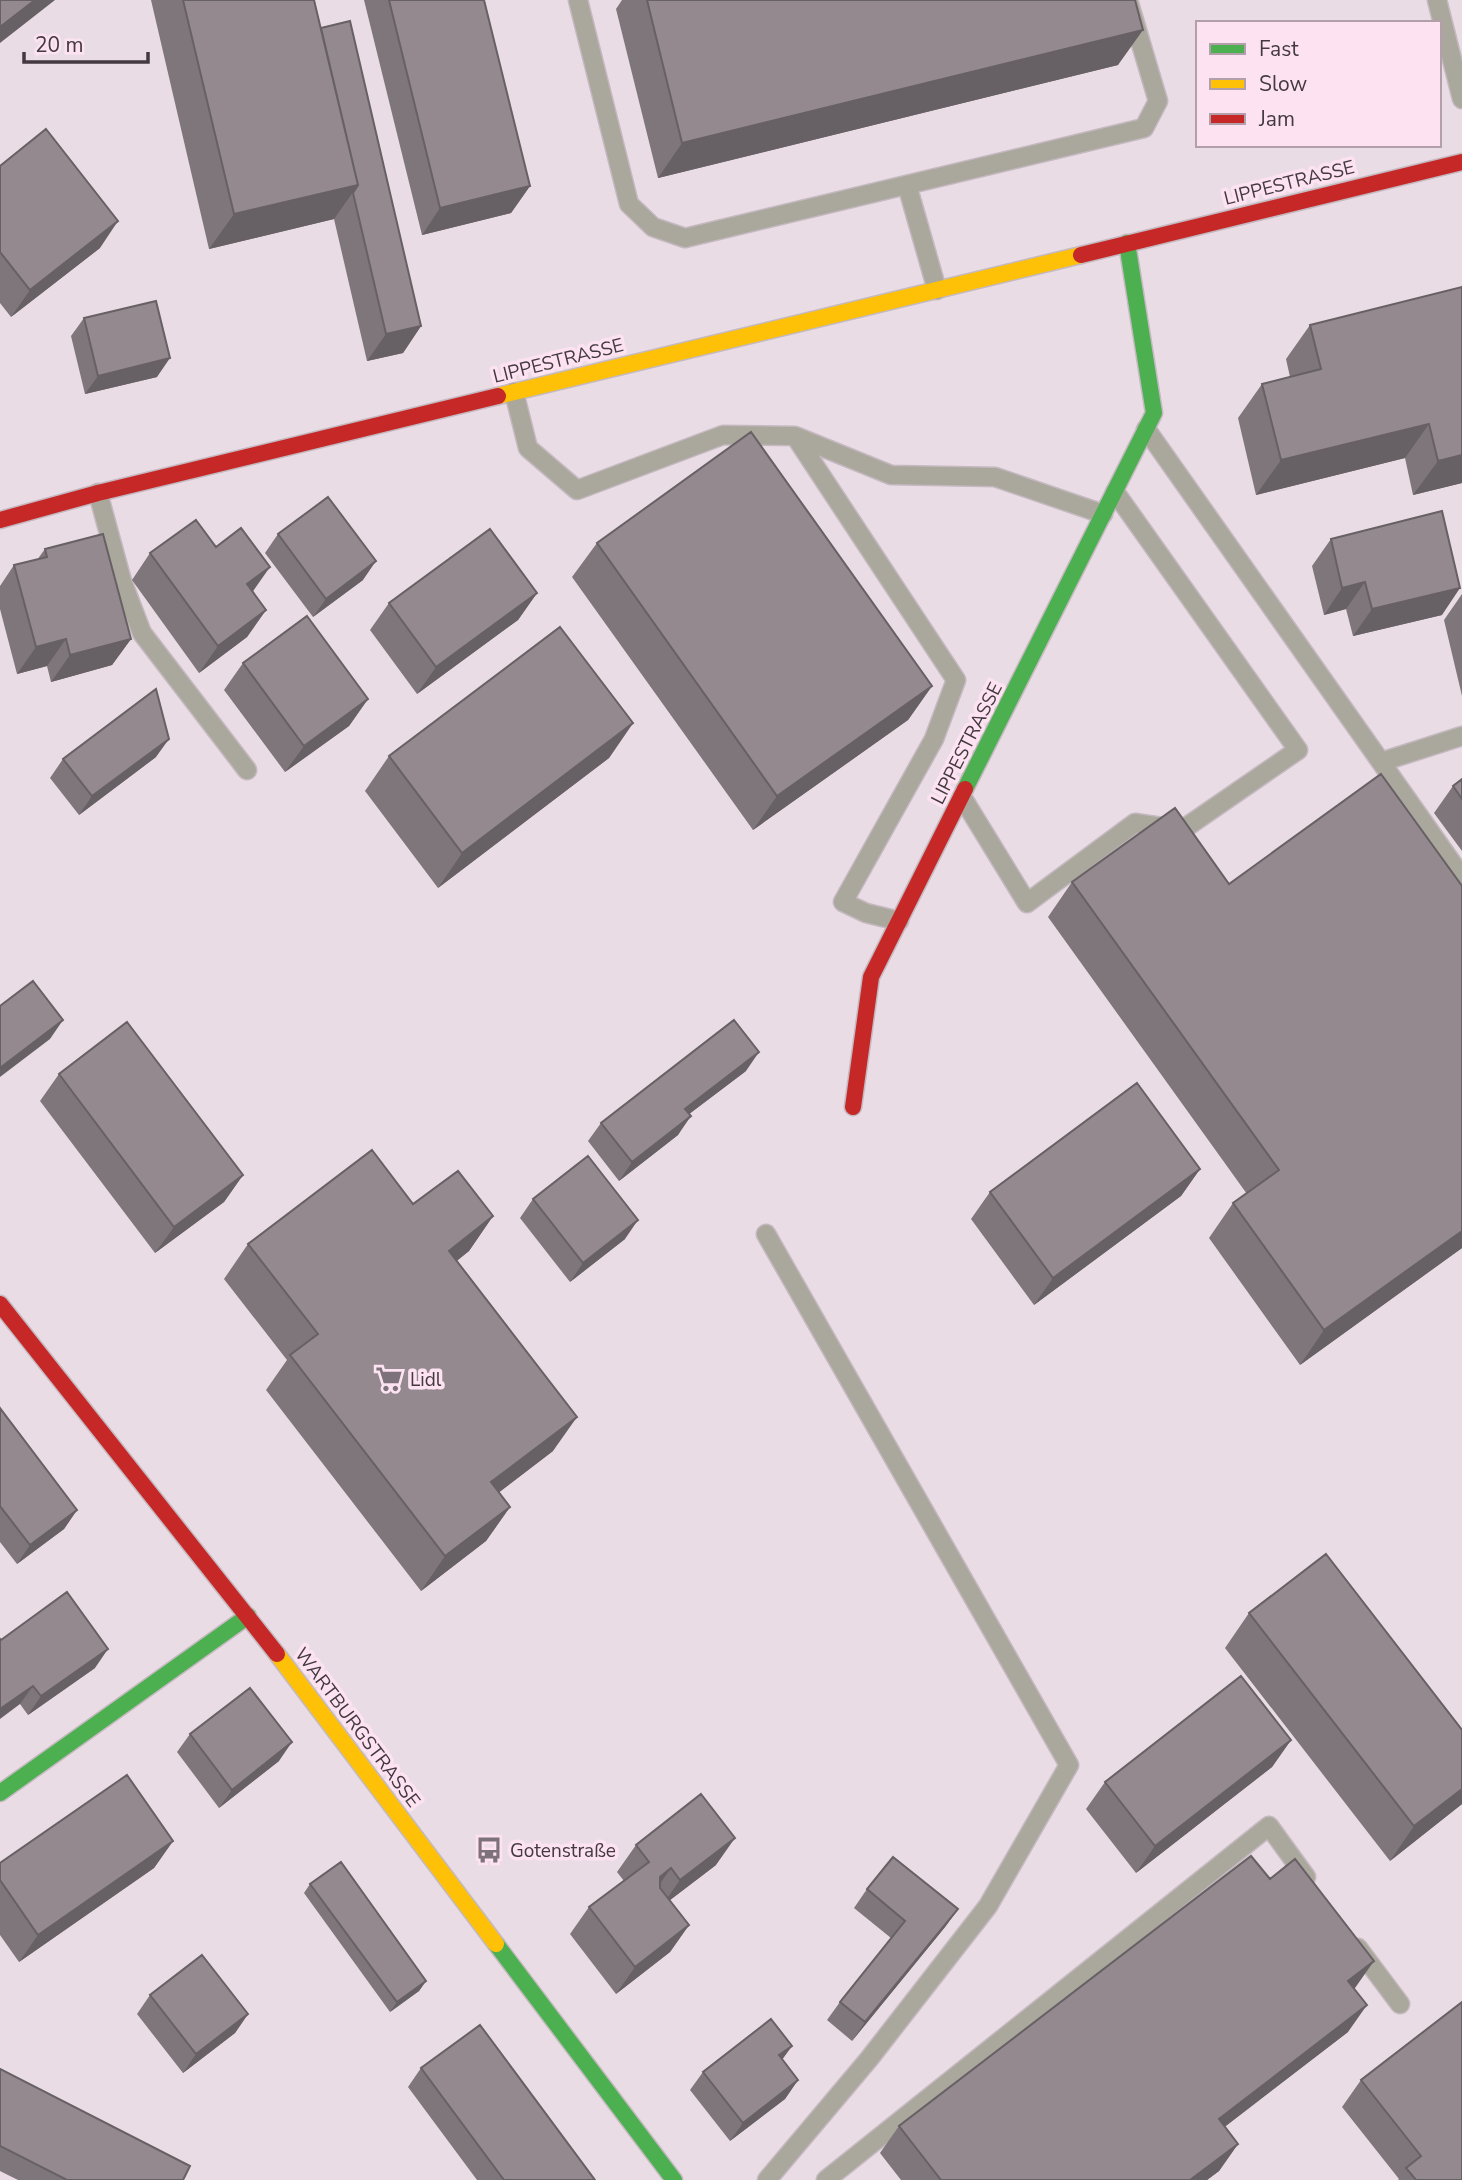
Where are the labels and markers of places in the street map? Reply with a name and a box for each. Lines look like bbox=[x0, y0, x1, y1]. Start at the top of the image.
supermarket icon: Lidl bbox=[374, 1364, 404, 1394]
place label: Lidl bbox=[410, 1367, 442, 1393]
bus stop icon: Gotenstraße bbox=[474, 1835, 504, 1865]
place label: Gotenstraße bbox=[510, 1838, 616, 1864]

